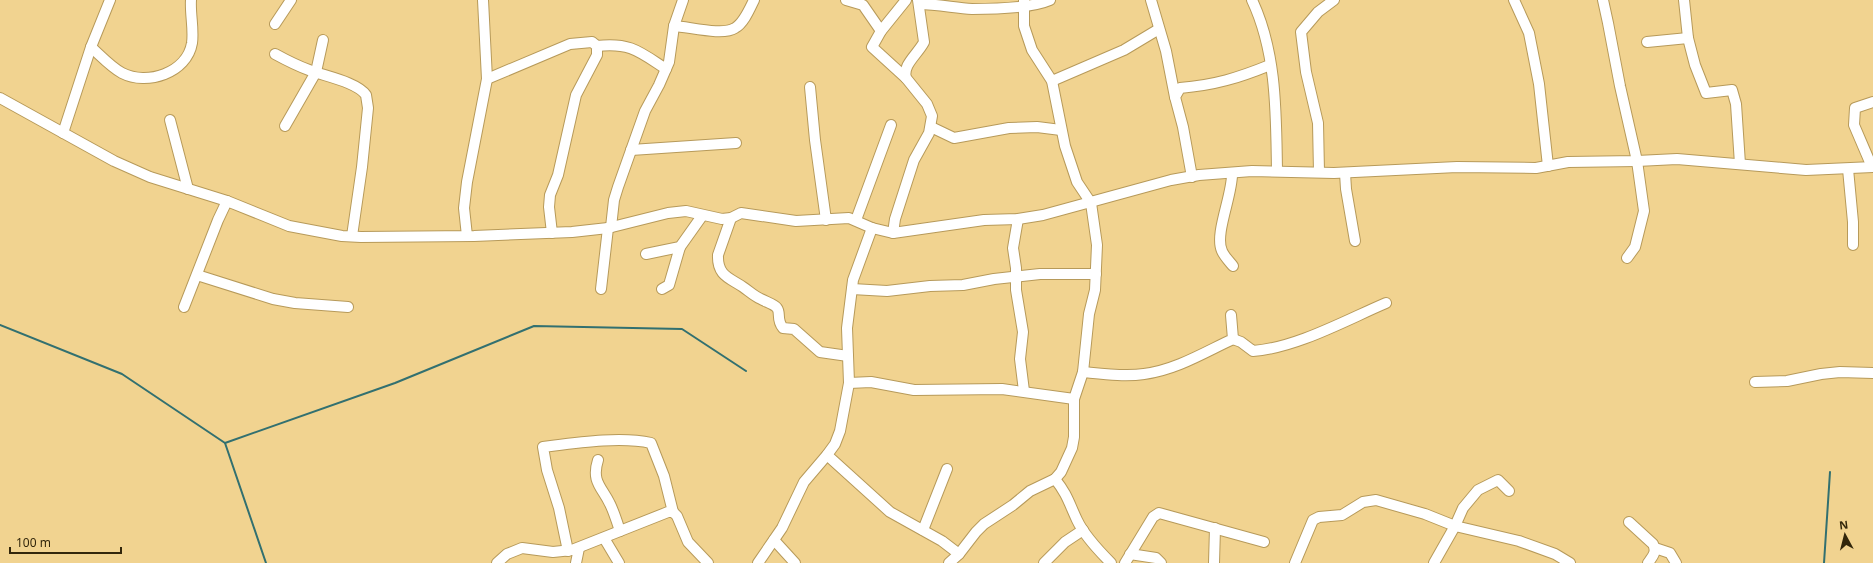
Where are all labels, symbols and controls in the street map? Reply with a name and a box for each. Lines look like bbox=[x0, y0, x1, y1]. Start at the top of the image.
north arrow bbox=[1825, 515, 1865, 555]
text: N bbox=[1838, 517, 1849, 533]
scale bar bbox=[10, 529, 121, 555]
text: 100 m bbox=[16, 534, 51, 551]

